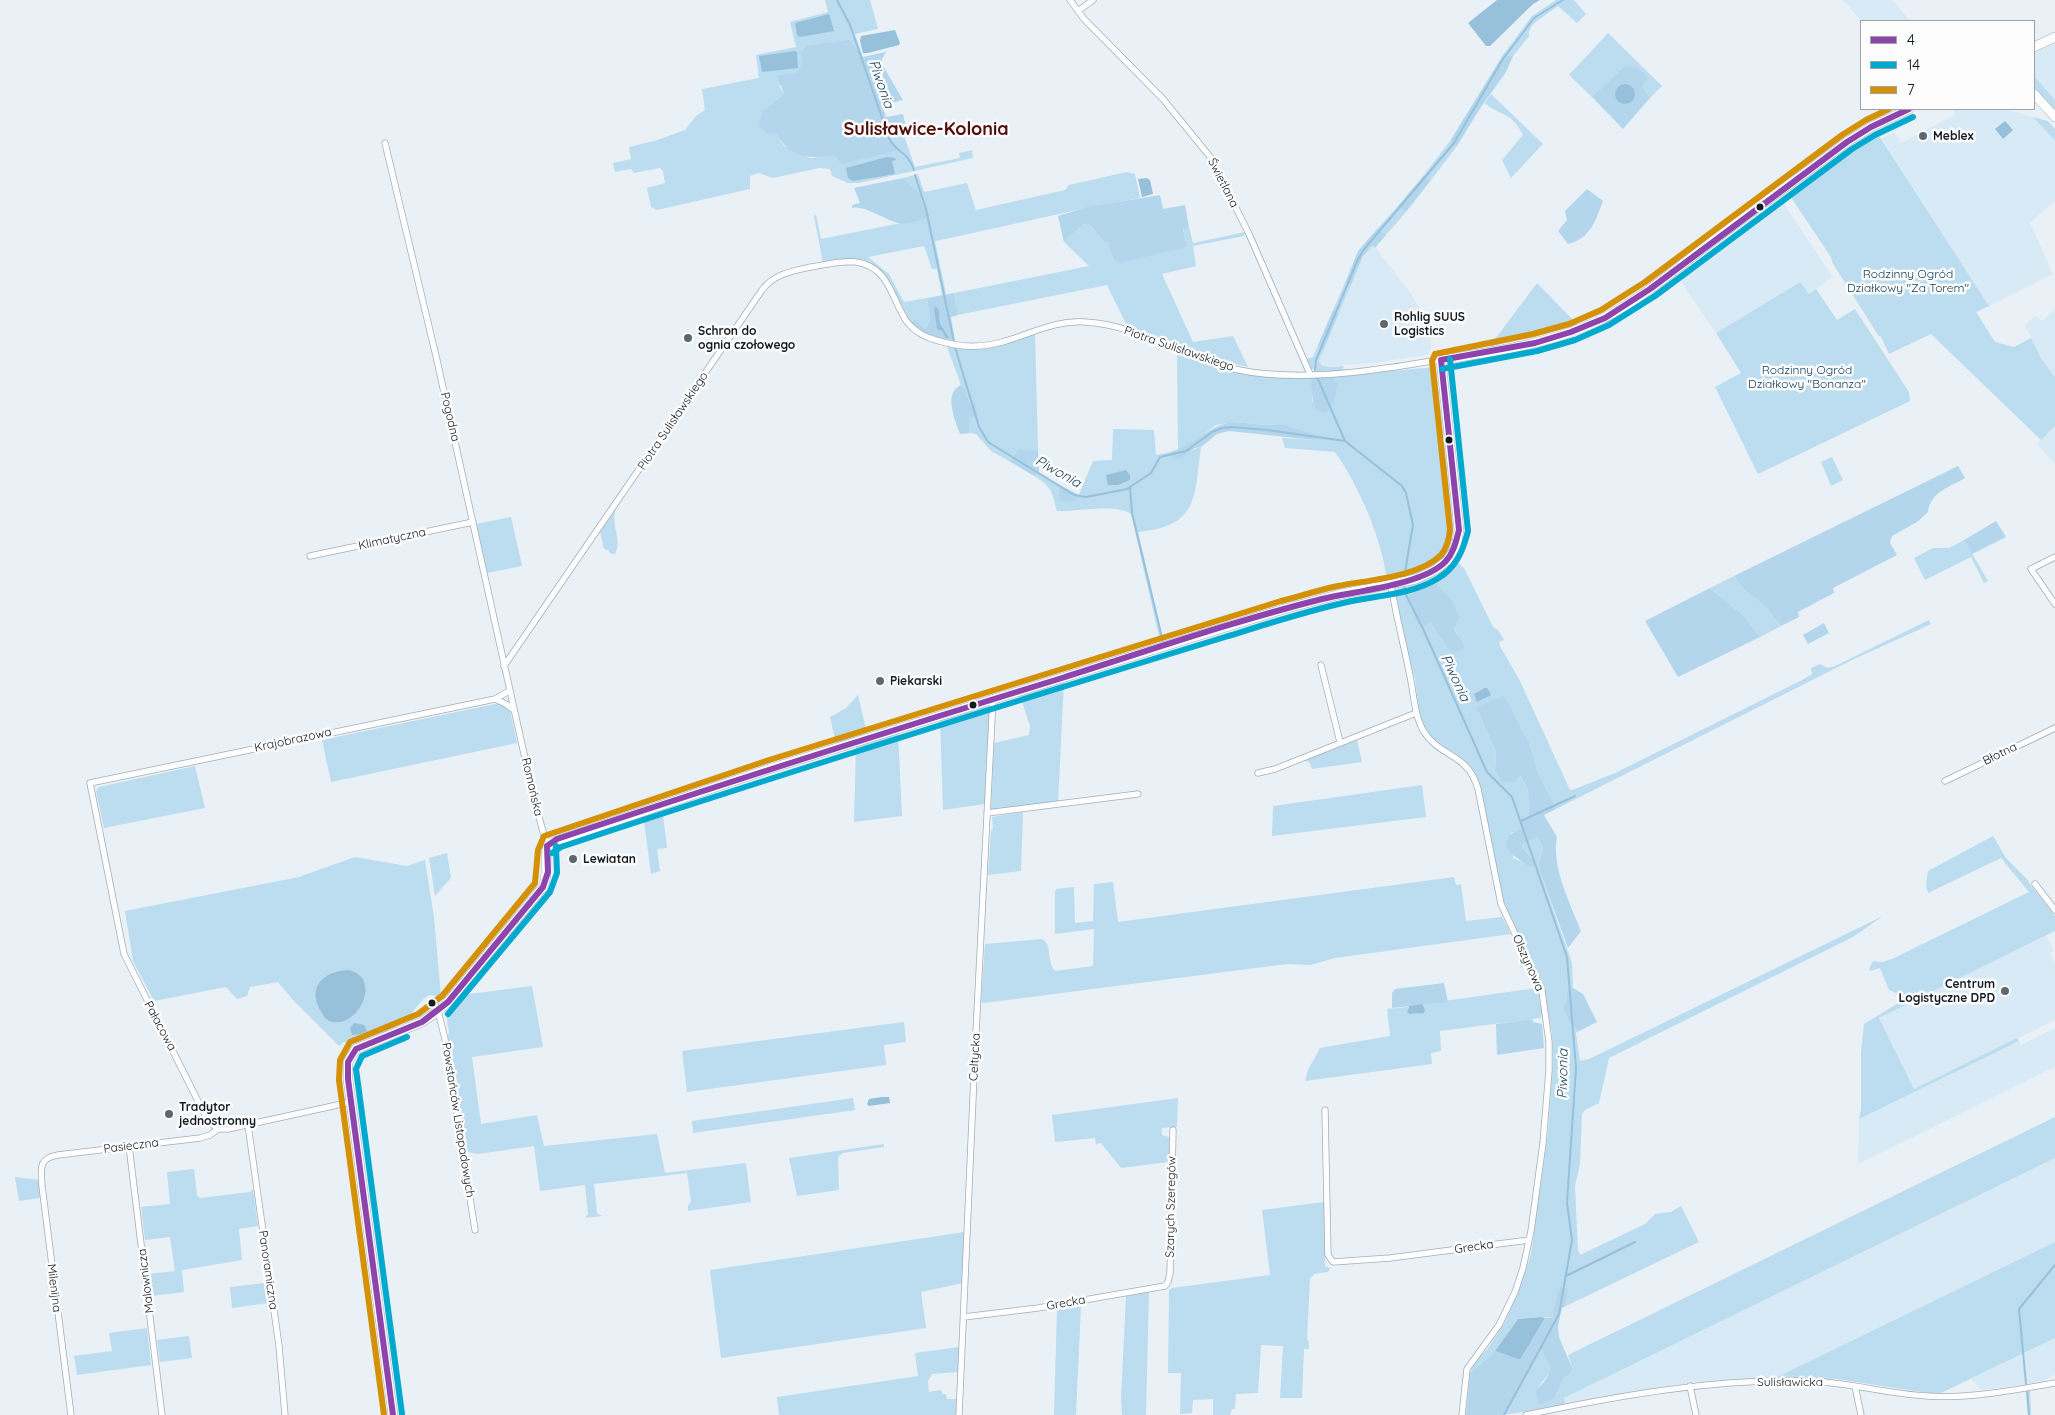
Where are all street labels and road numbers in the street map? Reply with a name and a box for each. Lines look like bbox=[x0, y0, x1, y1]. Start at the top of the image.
street label: Świetlana bbox=[1204, 156, 1242, 210]
street label: Piotra Sulisławskiego bbox=[1122, 323, 1236, 375]
street label: Piotra Sulisławskiego bbox=[635, 369, 711, 473]
street label: Pogodna bbox=[437, 391, 463, 443]
street label: Klimatyczna bbox=[357, 525, 427, 553]
street label: Krajobrazowa bbox=[253, 725, 333, 755]
street label: Błotna bbox=[1981, 740, 2019, 768]
street label: Romańska bbox=[518, 756, 546, 818]
street label: Olszynowa bbox=[1509, 932, 1547, 994]
street label: Pałacowa bbox=[141, 999, 179, 1053]
street label: Celtycka bbox=[967, 1033, 983, 1081]
street label: Powstańców Listopadowych bbox=[439, 1042, 477, 1198]
street label: Pasieczna bbox=[103, 1135, 159, 1157]
street label: Szarych Szeregów bbox=[1163, 1156, 1179, 1258]
street label: Panoramiczna bbox=[255, 1229, 281, 1311]
street label: Grecka bbox=[1454, 1237, 1494, 1257]
street label: Malownicza bbox=[135, 1248, 157, 1314]
street label: Milenijna bbox=[44, 1263, 64, 1313]
street label: Grecka bbox=[1045, 1292, 1087, 1314]
street label: Sulisławicka bbox=[1757, 1375, 1823, 1389]

